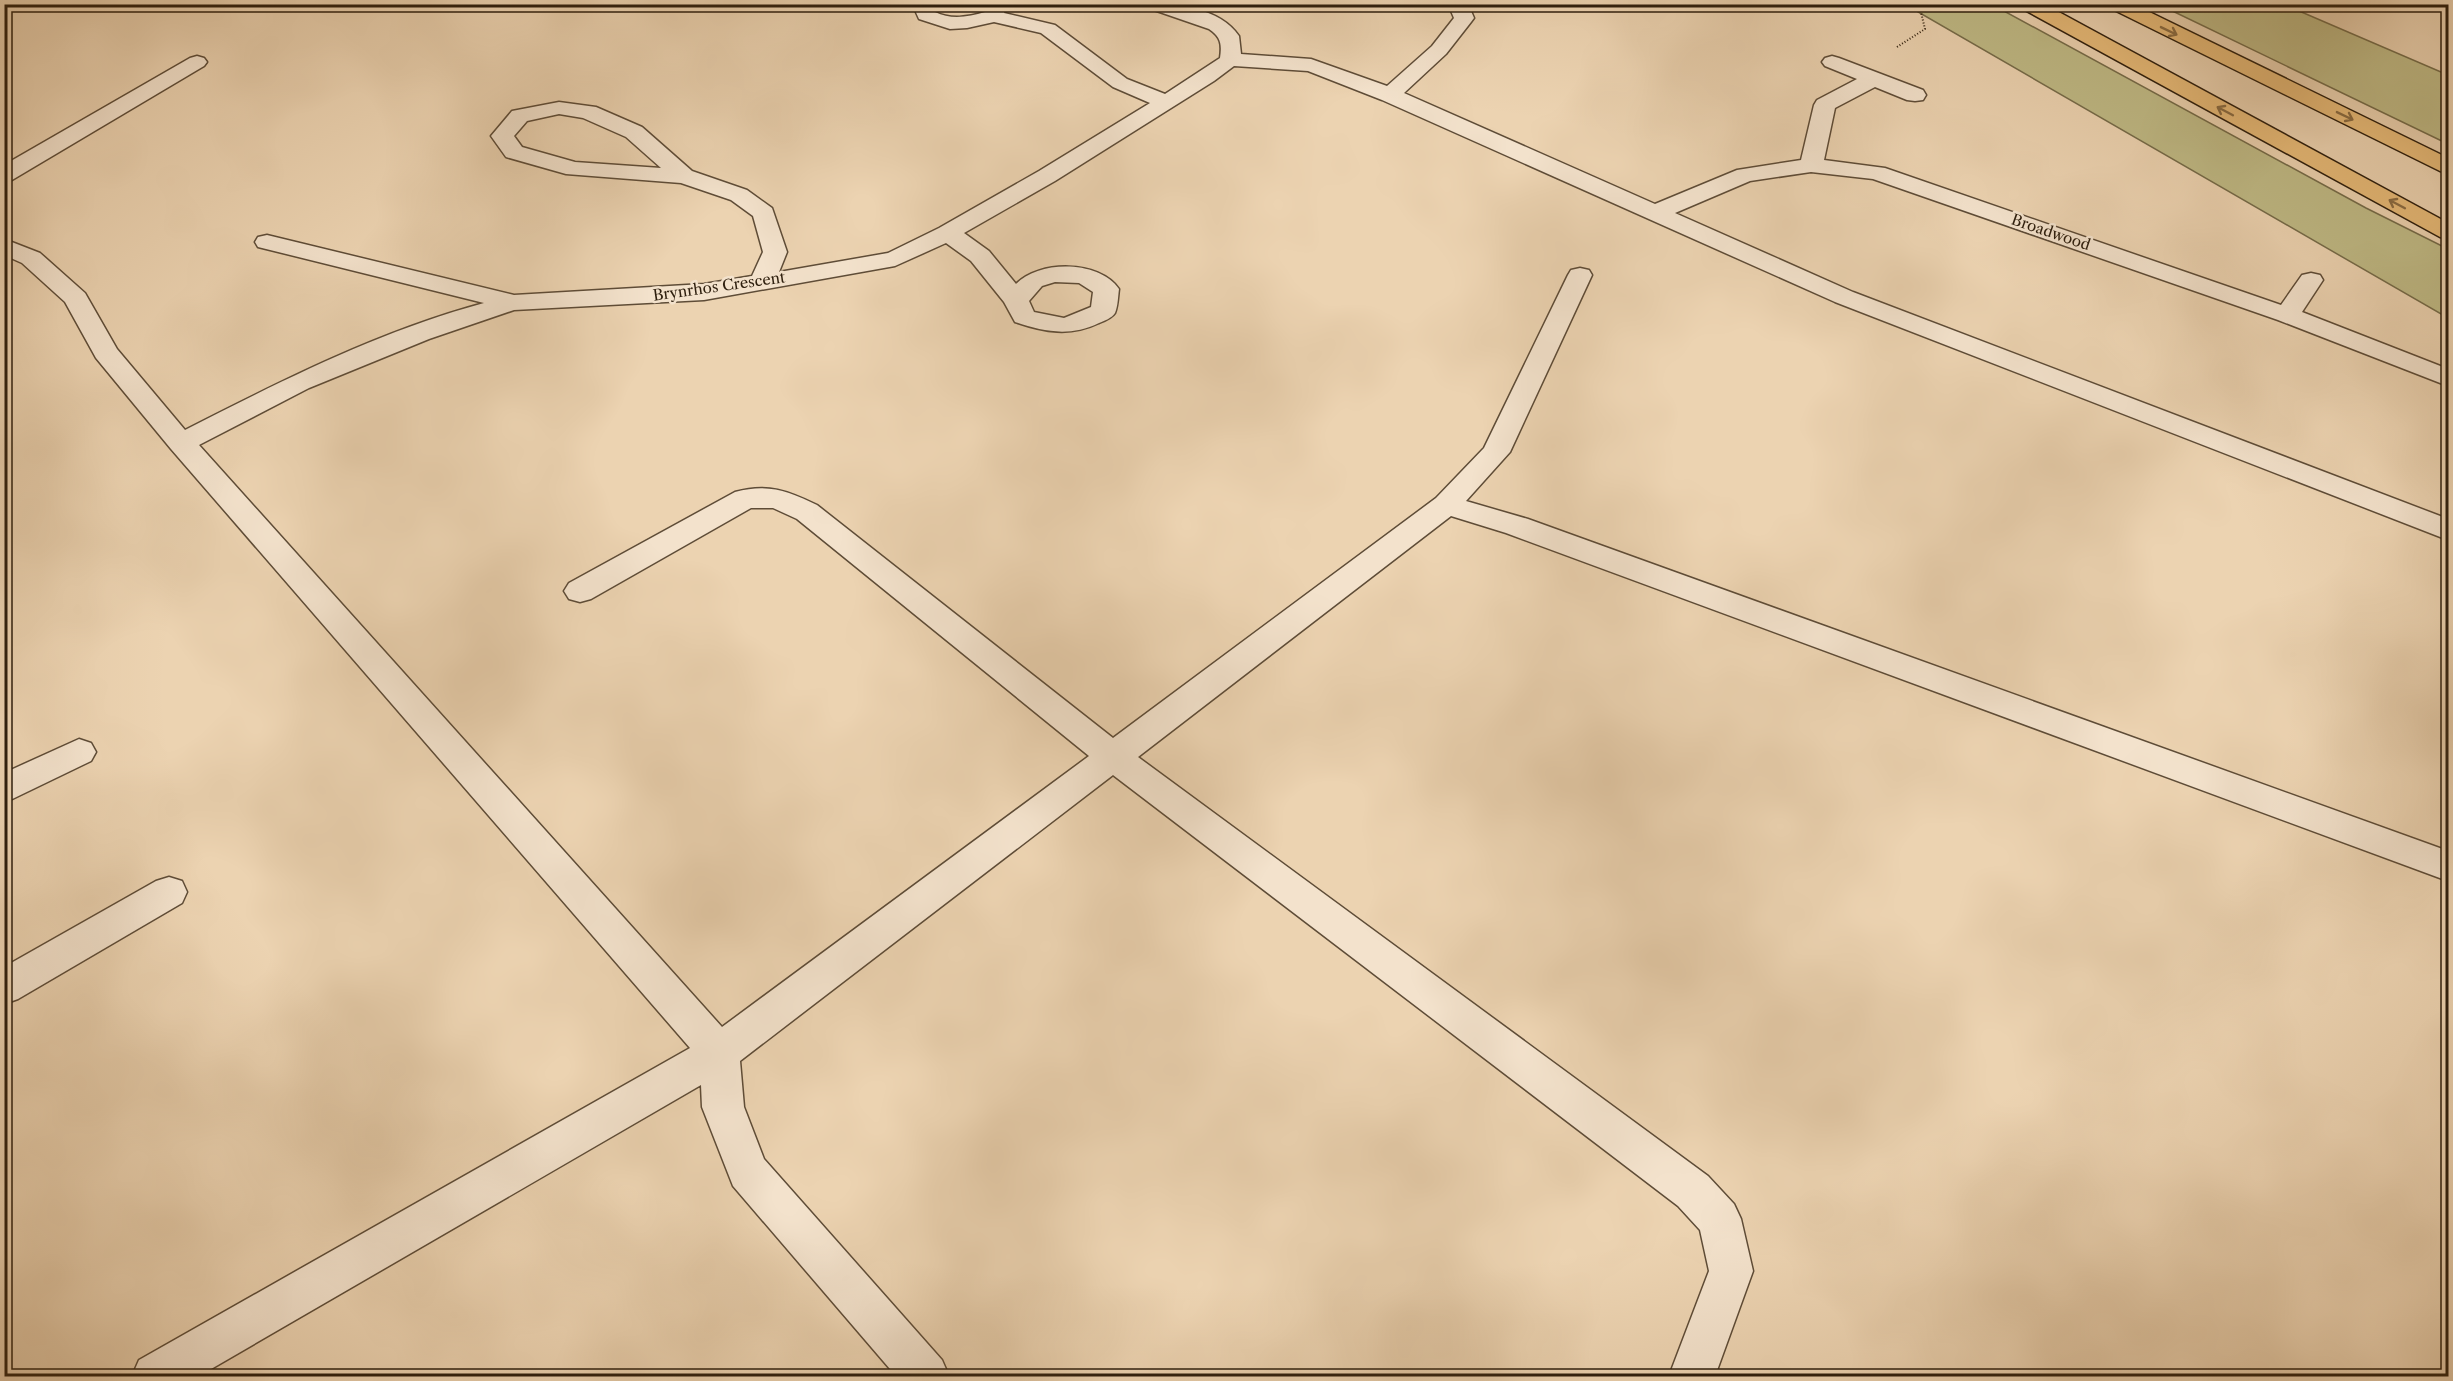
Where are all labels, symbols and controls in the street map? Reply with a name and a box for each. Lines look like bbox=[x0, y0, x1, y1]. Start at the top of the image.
one-way arrow bbox=[2160, 25, 2178, 37]
one-way arrow bbox=[2217, 105, 2235, 116]
one-way arrow bbox=[2335, 110, 2353, 122]
one-way arrow bbox=[2389, 198, 2406, 210]
street label: Broadwood bbox=[2009, 210, 2093, 254]
street label: Brynrhos Crescent bbox=[652, 267, 787, 305]

